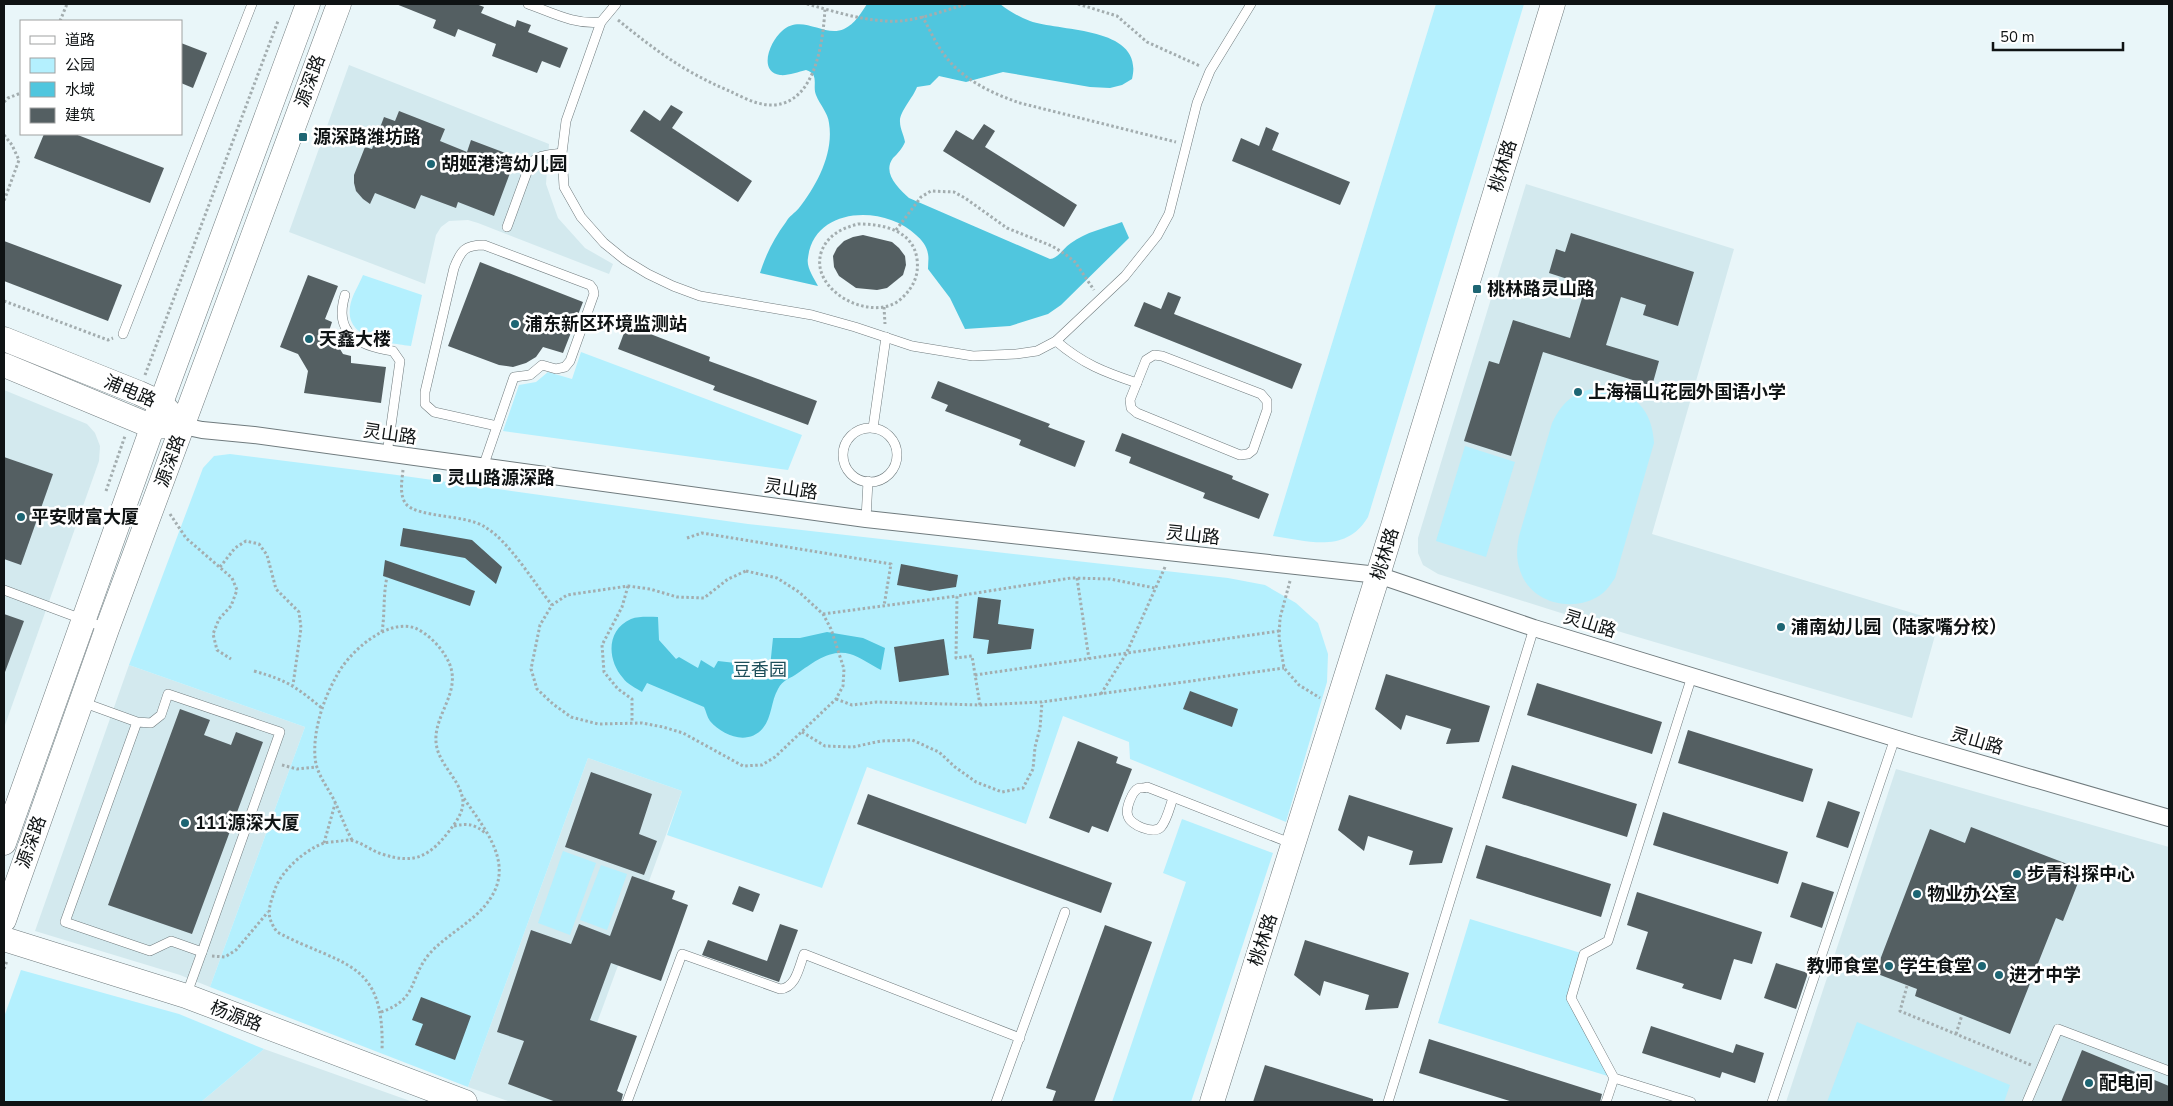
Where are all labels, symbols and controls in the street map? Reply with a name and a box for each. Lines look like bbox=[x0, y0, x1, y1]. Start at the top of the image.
legend bbox=[20, 20, 182, 135]
scale bar bbox=[1993, 20, 2123, 52]
text: 50 m bbox=[2000, 27, 2035, 47]
text: 道路 bbox=[65, 30, 95, 50]
street label: 源深路 bbox=[289, 52, 331, 110]
text: 公园 bbox=[65, 55, 95, 75]
text: 水域 bbox=[65, 80, 95, 100]
text: 建筑 bbox=[65, 105, 95, 125]
place label: 源深路潍坊路 bbox=[313, 125, 421, 149]
marker: 源深路潍坊路 bbox=[297, 131, 309, 143]
street label: 桃林路 bbox=[1484, 137, 1522, 195]
place label: 胡姬港湾幼儿园 bbox=[441, 152, 567, 176]
marker: 胡姬港湾幼儿园 bbox=[425, 158, 437, 170]
place label: 桃林路灵山路 bbox=[1487, 277, 1595, 301]
marker: 桃林路灵山路 bbox=[1471, 283, 1483, 295]
place label: 浦东新区环境监测站 bbox=[525, 312, 687, 336]
marker: 浦东新区环境监测站 bbox=[509, 318, 521, 330]
place label: 天鑫大楼 bbox=[319, 327, 391, 351]
marker: 天鑫大楼 bbox=[303, 333, 315, 345]
street label: 浦电路 bbox=[100, 369, 160, 413]
place label: 上海福山花园外国语小学 bbox=[1588, 380, 1786, 404]
marker: 上海福山花园外国语小学 bbox=[1572, 386, 1584, 398]
street label: 灵山路 bbox=[362, 418, 418, 450]
street label: 源深路 bbox=[149, 432, 191, 490]
place label: 灵山路源深路 bbox=[447, 466, 555, 490]
marker: 灵山路源深路 bbox=[431, 472, 443, 484]
street label: 灵山路 bbox=[763, 473, 819, 505]
place label: 平安财富大厦 bbox=[31, 505, 139, 529]
marker: 平安财富大厦 bbox=[15, 511, 27, 523]
street label: 灵山路 bbox=[1165, 520, 1221, 550]
street label: 桃林路 bbox=[1366, 525, 1404, 583]
street label: 灵山路 bbox=[1561, 605, 1619, 643]
place label: 浦南幼儿园（陆家嘴分校） bbox=[1791, 615, 2007, 639]
marker: 浦南幼儿园（陆家嘴分校） bbox=[1775, 621, 1787, 633]
park label: 豆香园 bbox=[733, 658, 787, 682]
street label: 灵山路 bbox=[1948, 722, 2006, 760]
place label: 111源深大厦 bbox=[195, 811, 299, 835]
street label: 源深路 bbox=[10, 813, 52, 871]
marker: 111源深大厦 bbox=[179, 817, 191, 829]
place label: 步青科探中心 bbox=[2027, 862, 2135, 886]
marker: 步青科探中心 bbox=[2011, 868, 2023, 880]
place label: 物业办公室 bbox=[1927, 882, 2017, 906]
marker: 物业办公室 bbox=[1911, 888, 1923, 900]
street label: 桃林路 bbox=[1243, 911, 1283, 969]
place label: 教师食堂 bbox=[1807, 954, 1879, 978]
place label: 学生食堂 bbox=[1900, 954, 1972, 978]
marker: 教师食堂 bbox=[1883, 960, 1895, 972]
marker: 学生食堂 bbox=[1976, 960, 1988, 972]
place label: 进才中学 bbox=[2009, 963, 2081, 987]
marker: 进才中学 bbox=[1993, 969, 2005, 981]
street label: 杨源路 bbox=[206, 995, 266, 1037]
place label: 配电间 bbox=[2099, 1071, 2153, 1095]
marker: 配电间 bbox=[2083, 1077, 2095, 1089]

